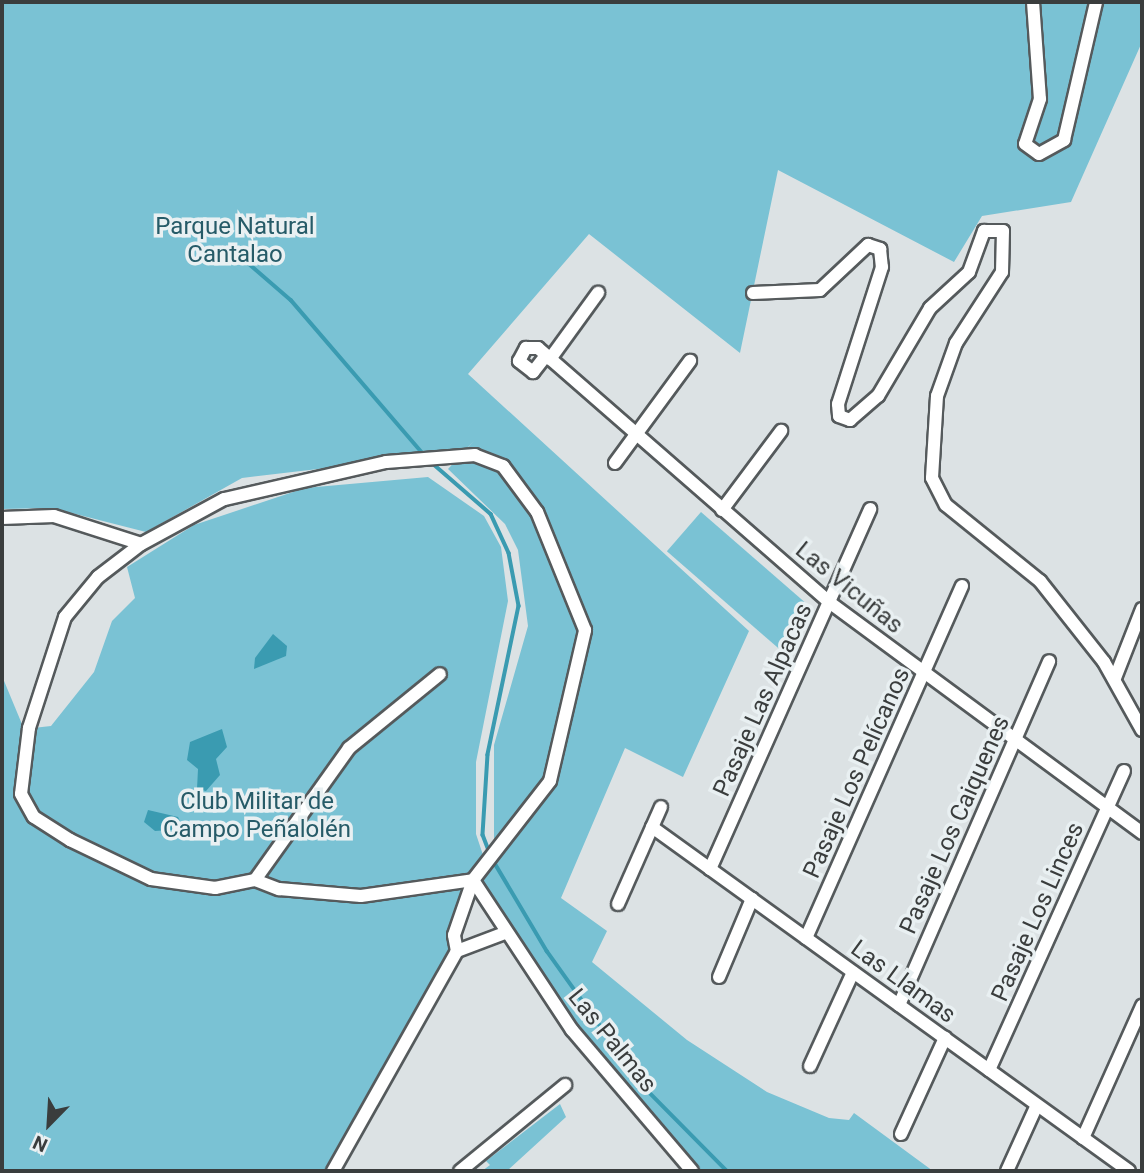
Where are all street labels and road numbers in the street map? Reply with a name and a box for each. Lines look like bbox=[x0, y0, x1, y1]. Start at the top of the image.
street label: Las Vicuñas bbox=[789, 536, 909, 640]
street label: Pasaje Las Alpacas bbox=[707, 599, 819, 801]
street label: Pasaje Los Pelícanos bbox=[798, 663, 916, 883]
street label: Pasaje Los Caiquenes bbox=[894, 712, 1016, 938]
street label: Pasaje Los Linces bbox=[986, 818, 1090, 1006]
street label: Las Llamas bbox=[845, 934, 961, 1030]
street label: Las Palmas bbox=[562, 983, 662, 1099]

